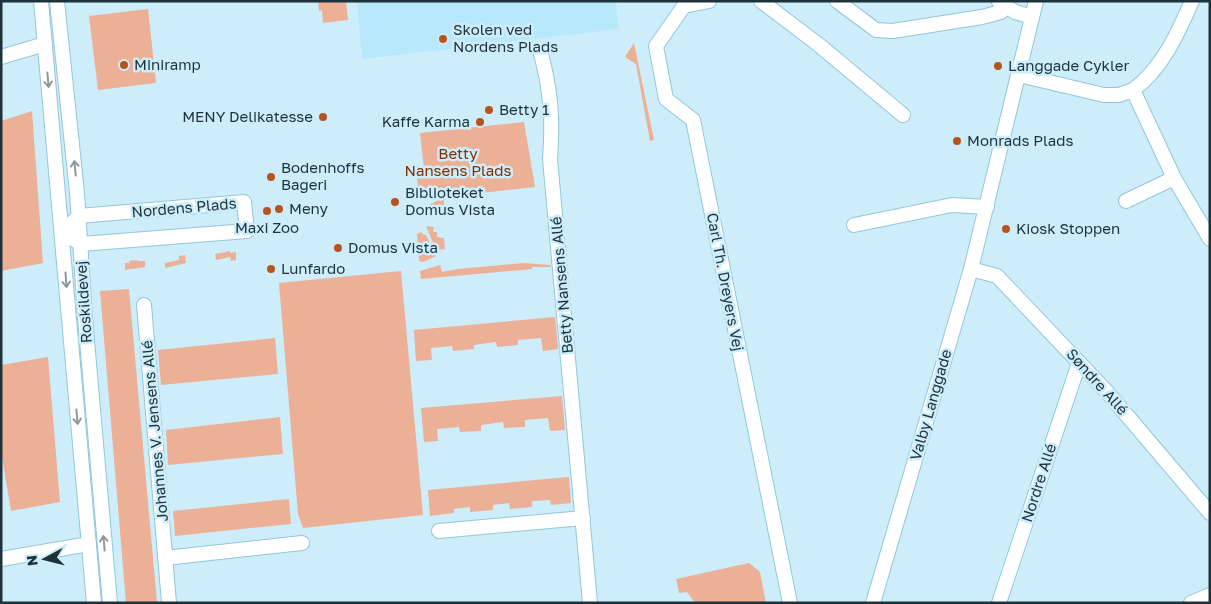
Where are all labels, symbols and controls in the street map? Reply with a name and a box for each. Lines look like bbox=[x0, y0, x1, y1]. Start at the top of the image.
place label: Skolen ved Nordens Plads bbox=[453, 20, 558, 55]
marker: Skolen ved Nordens Plads bbox=[437, 33, 449, 45]
place label: Miniramp bbox=[134, 55, 201, 73]
place label: Langgade Cykler bbox=[1008, 56, 1129, 74]
marker: Miniramp bbox=[118, 59, 130, 71]
marker: Langgade Cykler bbox=[992, 60, 1004, 72]
one-way arrow bbox=[44, 71, 53, 87]
place label: Betty 1 bbox=[499, 100, 549, 118]
marker: Betty 1 bbox=[483, 104, 495, 116]
place label: MENY Delikatesse bbox=[182, 107, 313, 125]
marker: MENY Delikatesse bbox=[317, 111, 329, 123]
place label: Kaffe Karma bbox=[382, 112, 470, 130]
marker: Kaffe Karma bbox=[474, 116, 486, 128]
place label: Monrads Plads bbox=[967, 131, 1074, 149]
marker: Monrads Plads bbox=[951, 135, 963, 147]
park label: Betty Nansens Plads bbox=[405, 144, 512, 179]
place label: Bodenhoffs Bageri bbox=[281, 158, 364, 193]
one-way arrow bbox=[70, 160, 80, 176]
marker: Bodenhoffs Bageri bbox=[265, 171, 277, 183]
place label: Biblioteket Domus Vista bbox=[405, 183, 495, 218]
street label: Nordens Plads bbox=[131, 193, 237, 221]
marker: Biblioteket Domus Vista bbox=[389, 196, 401, 208]
place label: Meny bbox=[289, 199, 329, 217]
marker: Meny bbox=[273, 203, 285, 215]
marker: Maxi Zoo bbox=[261, 205, 273, 217]
street label: Carl Th. Dreyers Vej bbox=[704, 211, 748, 353]
street label: Betty Nansens Allé bbox=[546, 215, 576, 354]
place label: Maxi Zoo bbox=[235, 218, 299, 236]
place label: Kiosk Stoppen bbox=[1016, 219, 1120, 237]
marker: Kiosk Stoppen bbox=[1000, 223, 1012, 235]
place label: Domus Vista bbox=[348, 238, 438, 256]
marker: Domus Vista bbox=[332, 242, 344, 254]
place label: Lunfardo bbox=[281, 259, 345, 277]
street label: Roskildevej bbox=[71, 260, 95, 344]
marker: Lunfardo bbox=[265, 263, 277, 275]
one-way arrow bbox=[61, 272, 70, 288]
street label: Johannes V. Jensens Allé bbox=[137, 339, 171, 523]
street label: Søndre Allé bbox=[1063, 344, 1132, 418]
street label: Valby Langgade bbox=[906, 347, 955, 462]
one-way arrow bbox=[72, 409, 82, 425]
street label: Nordre Allé bbox=[1017, 441, 1059, 524]
north arrow bbox=[20, 534, 70, 584]
one-way arrow bbox=[99, 535, 109, 551]
text: N bbox=[23, 554, 41, 567]

